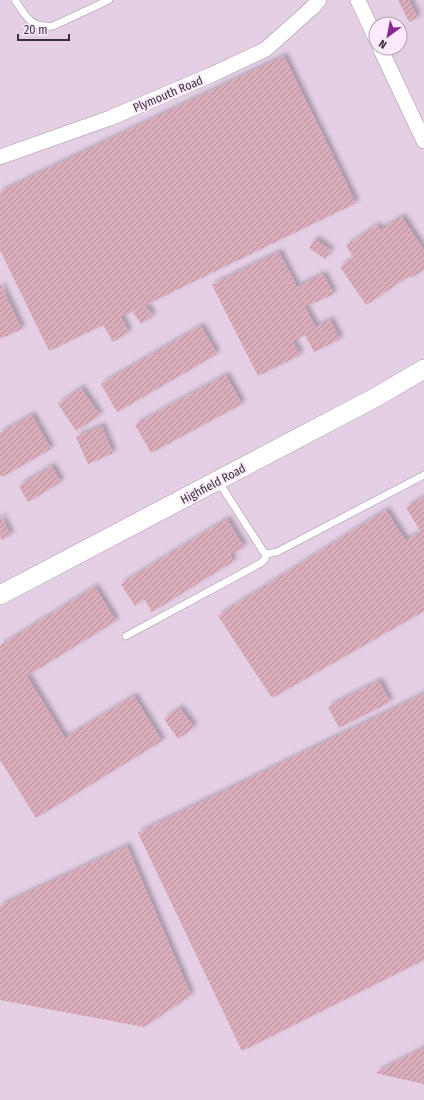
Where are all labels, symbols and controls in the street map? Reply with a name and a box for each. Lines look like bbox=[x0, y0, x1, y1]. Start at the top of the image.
scale bar bbox=[18, 16, 69, 42]
north arrow bbox=[368, 16, 408, 56]
text: 20 m bbox=[24, 23, 48, 37]
text: N bbox=[377, 37, 389, 51]
street label: Plymouth Road bbox=[131, 73, 205, 115]
street label: Highfield Road bbox=[178, 461, 248, 507]

